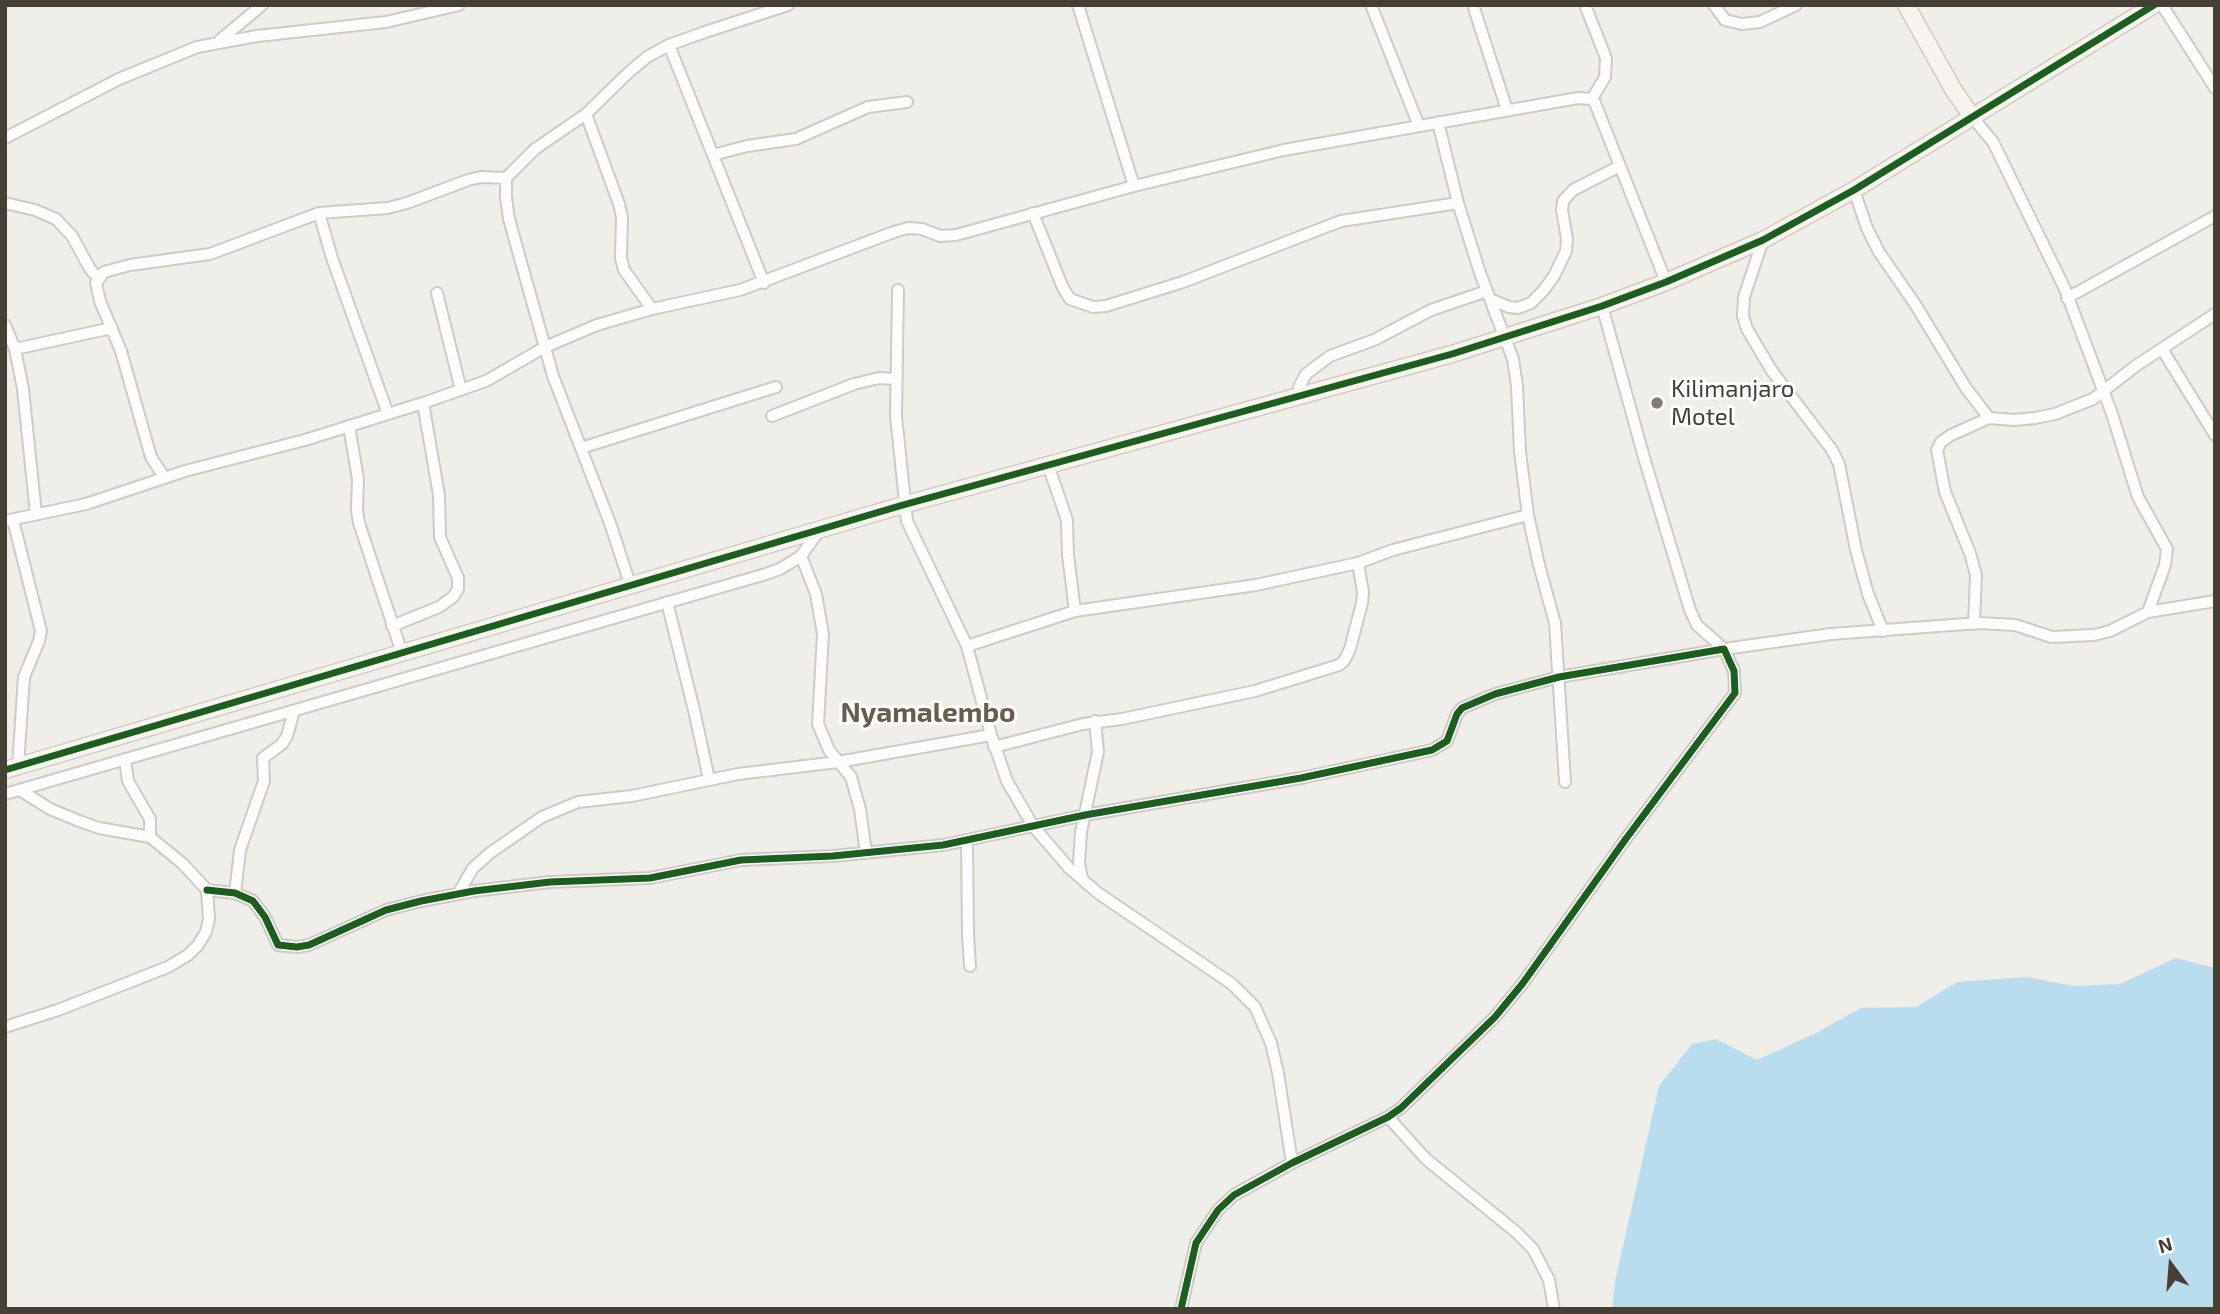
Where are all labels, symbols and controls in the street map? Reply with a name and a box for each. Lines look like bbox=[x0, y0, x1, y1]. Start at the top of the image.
place label: Kilimanjaro Motel bbox=[1671, 375, 1794, 431]
marker: Kilimanjaro Motel bbox=[1649, 395, 1665, 411]
district label: Nyamalembo bbox=[840, 696, 1016, 730]
north arrow bbox=[2136, 1230, 2206, 1300]
text: N bbox=[2155, 1231, 2175, 1257]

